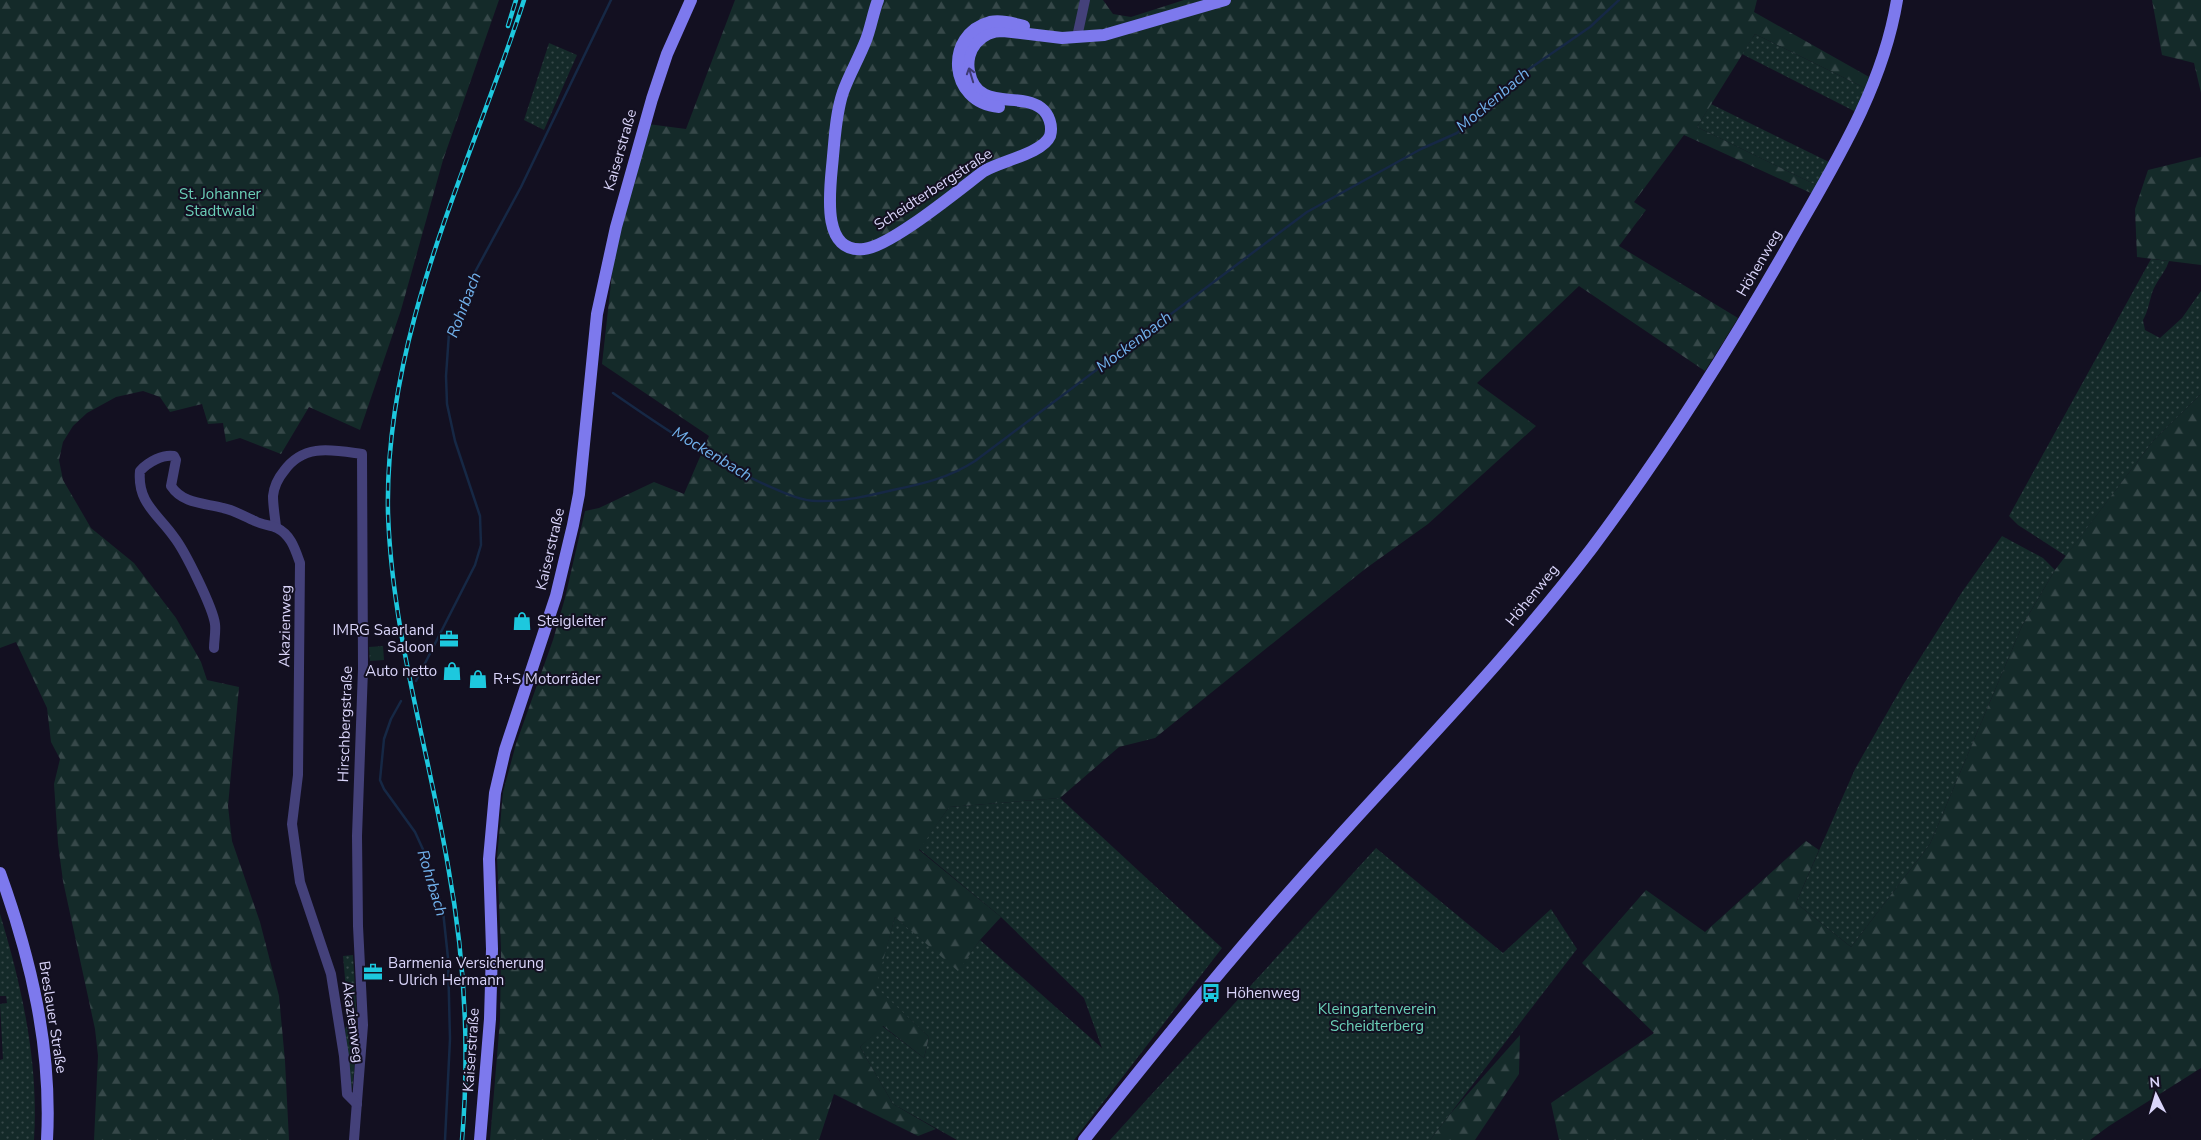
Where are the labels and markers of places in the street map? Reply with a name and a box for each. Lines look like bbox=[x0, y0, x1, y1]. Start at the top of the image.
shop icon: Steigleiter bbox=[511, 610, 533, 632]
place label: Steigleiter bbox=[537, 611, 607, 631]
place label: IMRG Saarland Saloon bbox=[332, 620, 434, 657]
office icon: IMRG Saarland Saloon bbox=[438, 628, 460, 650]
shop icon: Auto netto bbox=[441, 660, 463, 682]
place label: Auto netto bbox=[365, 661, 437, 681]
shop icon: R+S Motorräder bbox=[467, 668, 489, 690]
place label: R+S Motorräder bbox=[493, 669, 601, 689]
place label: Barmenia Versicherung - Ulrich Hermann bbox=[388, 953, 544, 990]
office icon: Barmenia Versicherung - Ulrich Hermann bbox=[362, 961, 384, 983]
bus stop icon: Höhenweg bbox=[1200, 982, 1222, 1004]
place label: Höhenweg bbox=[1226, 983, 1300, 1003]

